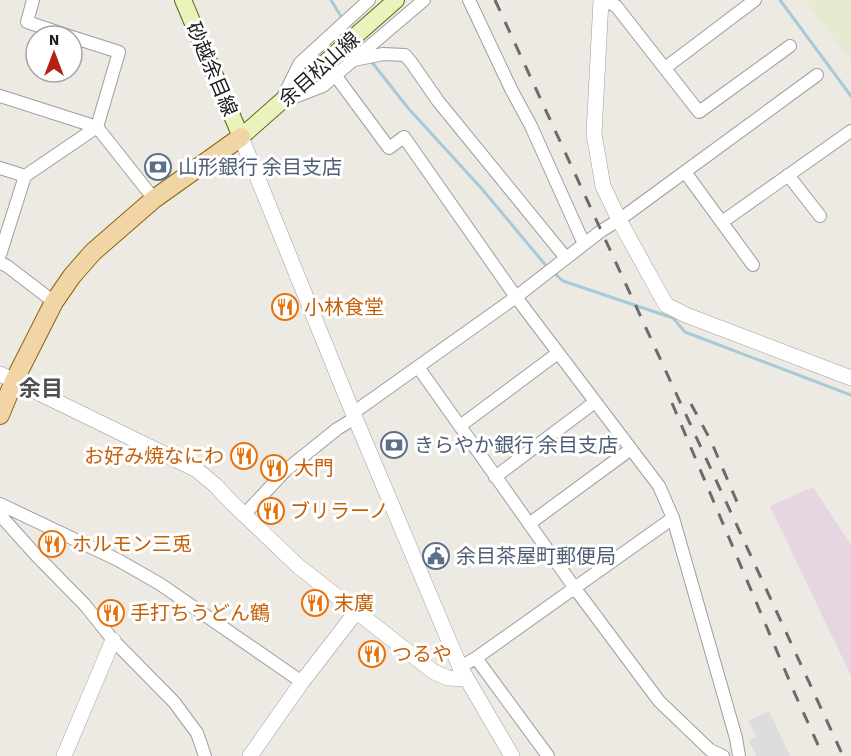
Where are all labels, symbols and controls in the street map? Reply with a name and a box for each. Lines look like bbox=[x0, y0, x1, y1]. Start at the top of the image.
street label: 砂越余目線 bbox=[179, 18, 244, 121]
north arrow bbox=[24, 24, 84, 84]
street label: 余目松山線 bbox=[273, 26, 366, 114]
text: N bbox=[49, 29, 59, 51]
bank icon: 山形銀行 余目支店 bbox=[143, 152, 173, 182]
place label: 山形銀行 余目支店 bbox=[178, 154, 342, 182]
restaurant icon: 小林食堂 bbox=[270, 292, 300, 322]
place label: 小林食堂 bbox=[304, 294, 384, 322]
district label: 余目 bbox=[19, 373, 63, 405]
bank icon: きらやか銀行 余目支店 bbox=[379, 430, 409, 460]
place label: きらやか銀行 余目支店 bbox=[414, 432, 618, 460]
restaurant icon: お好み焼なにわ bbox=[229, 441, 259, 471]
place label: お好み焼なにわ bbox=[84, 443, 224, 471]
restaurant icon: 大門 bbox=[259, 453, 289, 483]
place label: 大門 bbox=[294, 455, 334, 483]
restaurant icon: ブリラーノ bbox=[256, 496, 286, 526]
place label: ブリラーノ bbox=[290, 498, 389, 526]
restaurant icon: ホルモン三兎 bbox=[37, 529, 67, 559]
place label: ホルモン三兎 bbox=[72, 531, 192, 559]
public building icon: 余目茶屋町郵便局 bbox=[421, 541, 451, 571]
place label: 余目茶屋町郵便局 bbox=[456, 543, 616, 571]
restaurant icon: 末廣 bbox=[300, 588, 330, 618]
place label: 末廣 bbox=[334, 590, 374, 618]
restaurant icon: 手打ちうどん鶴 bbox=[96, 598, 126, 628]
place label: 手打ちうどん鶴 bbox=[130, 600, 270, 628]
restaurant icon: つるや bbox=[357, 639, 387, 669]
place label: つるや bbox=[392, 641, 452, 669]

